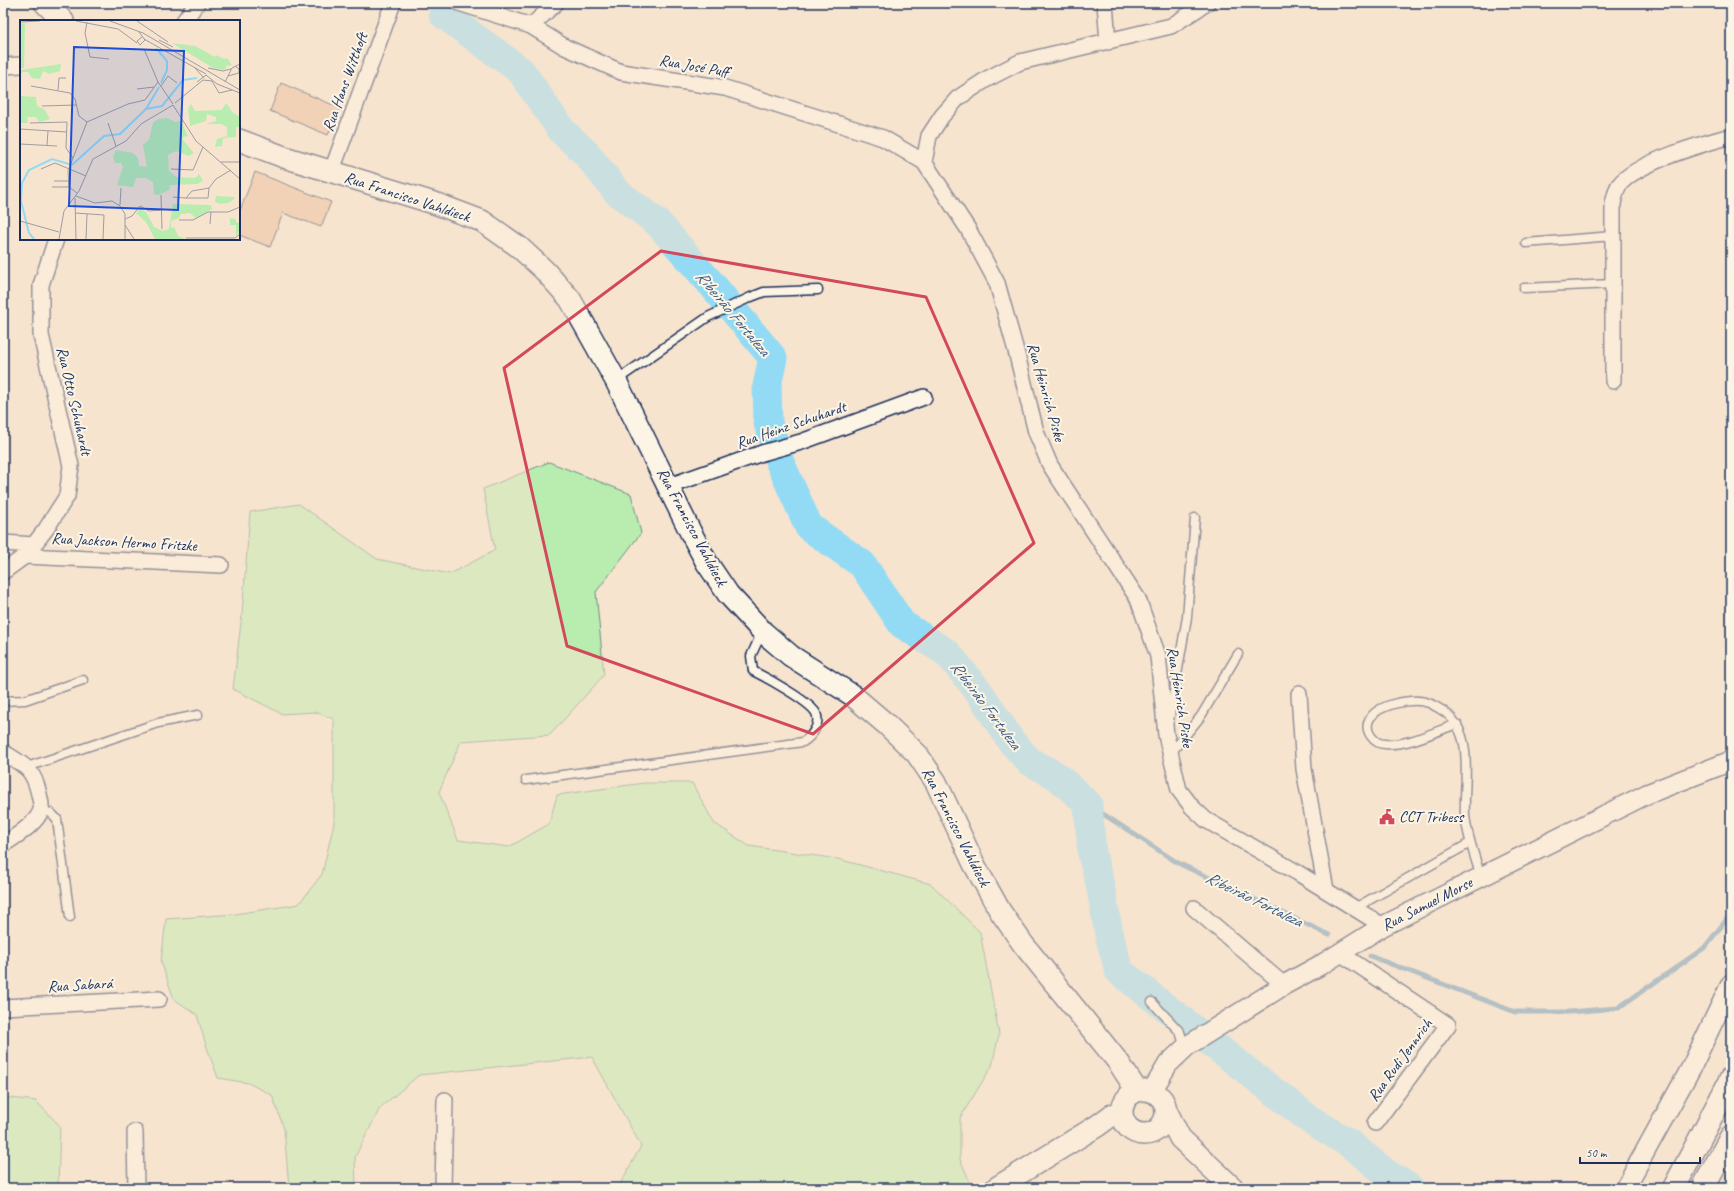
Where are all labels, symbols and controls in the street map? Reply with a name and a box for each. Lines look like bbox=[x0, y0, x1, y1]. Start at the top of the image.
inset map bbox=[20, 20, 240, 240]
street label: Rua Hans Witthoft bbox=[318, 28, 373, 134]
street label: Rua José Puff bbox=[658, 50, 734, 83]
street label: Rua Francisco Vahldieck bbox=[342, 167, 473, 227]
water label: Ribeirão Fortaleza bbox=[691, 266, 776, 362]
street label: Rua Heinrich Piske bbox=[1022, 340, 1070, 445]
street label: Rua Otto Schuhardt bbox=[52, 345, 97, 459]
street label: Rua Heinz Schuhardt bbox=[733, 396, 850, 453]
street label: Rua Francisco Vahldieck bbox=[652, 465, 732, 590]
street label: Rua Jackson Hermo Fritzke bbox=[51, 528, 199, 556]
street label: Rua Heinrich Piske bbox=[1162, 645, 1198, 751]
water label: Ribeirão Fortaleza bbox=[946, 657, 1027, 755]
street label: Rua Francisco Vahldieck bbox=[917, 764, 995, 891]
place label: CCT Tribess bbox=[1399, 807, 1465, 827]
public building icon: CCT Tribess bbox=[1378, 808, 1396, 826]
water label: Ribeirão Fortaleza bbox=[1202, 867, 1308, 932]
street label: Rua Samuel Morse bbox=[1378, 872, 1477, 935]
street label: Rua Sabará bbox=[47, 973, 115, 997]
street label: Rua Rudi Jennrich bbox=[1363, 1014, 1437, 1105]
scale bar bbox=[1580, 1139, 1700, 1165]
text: 50 m bbox=[1586, 1145, 1608, 1161]

